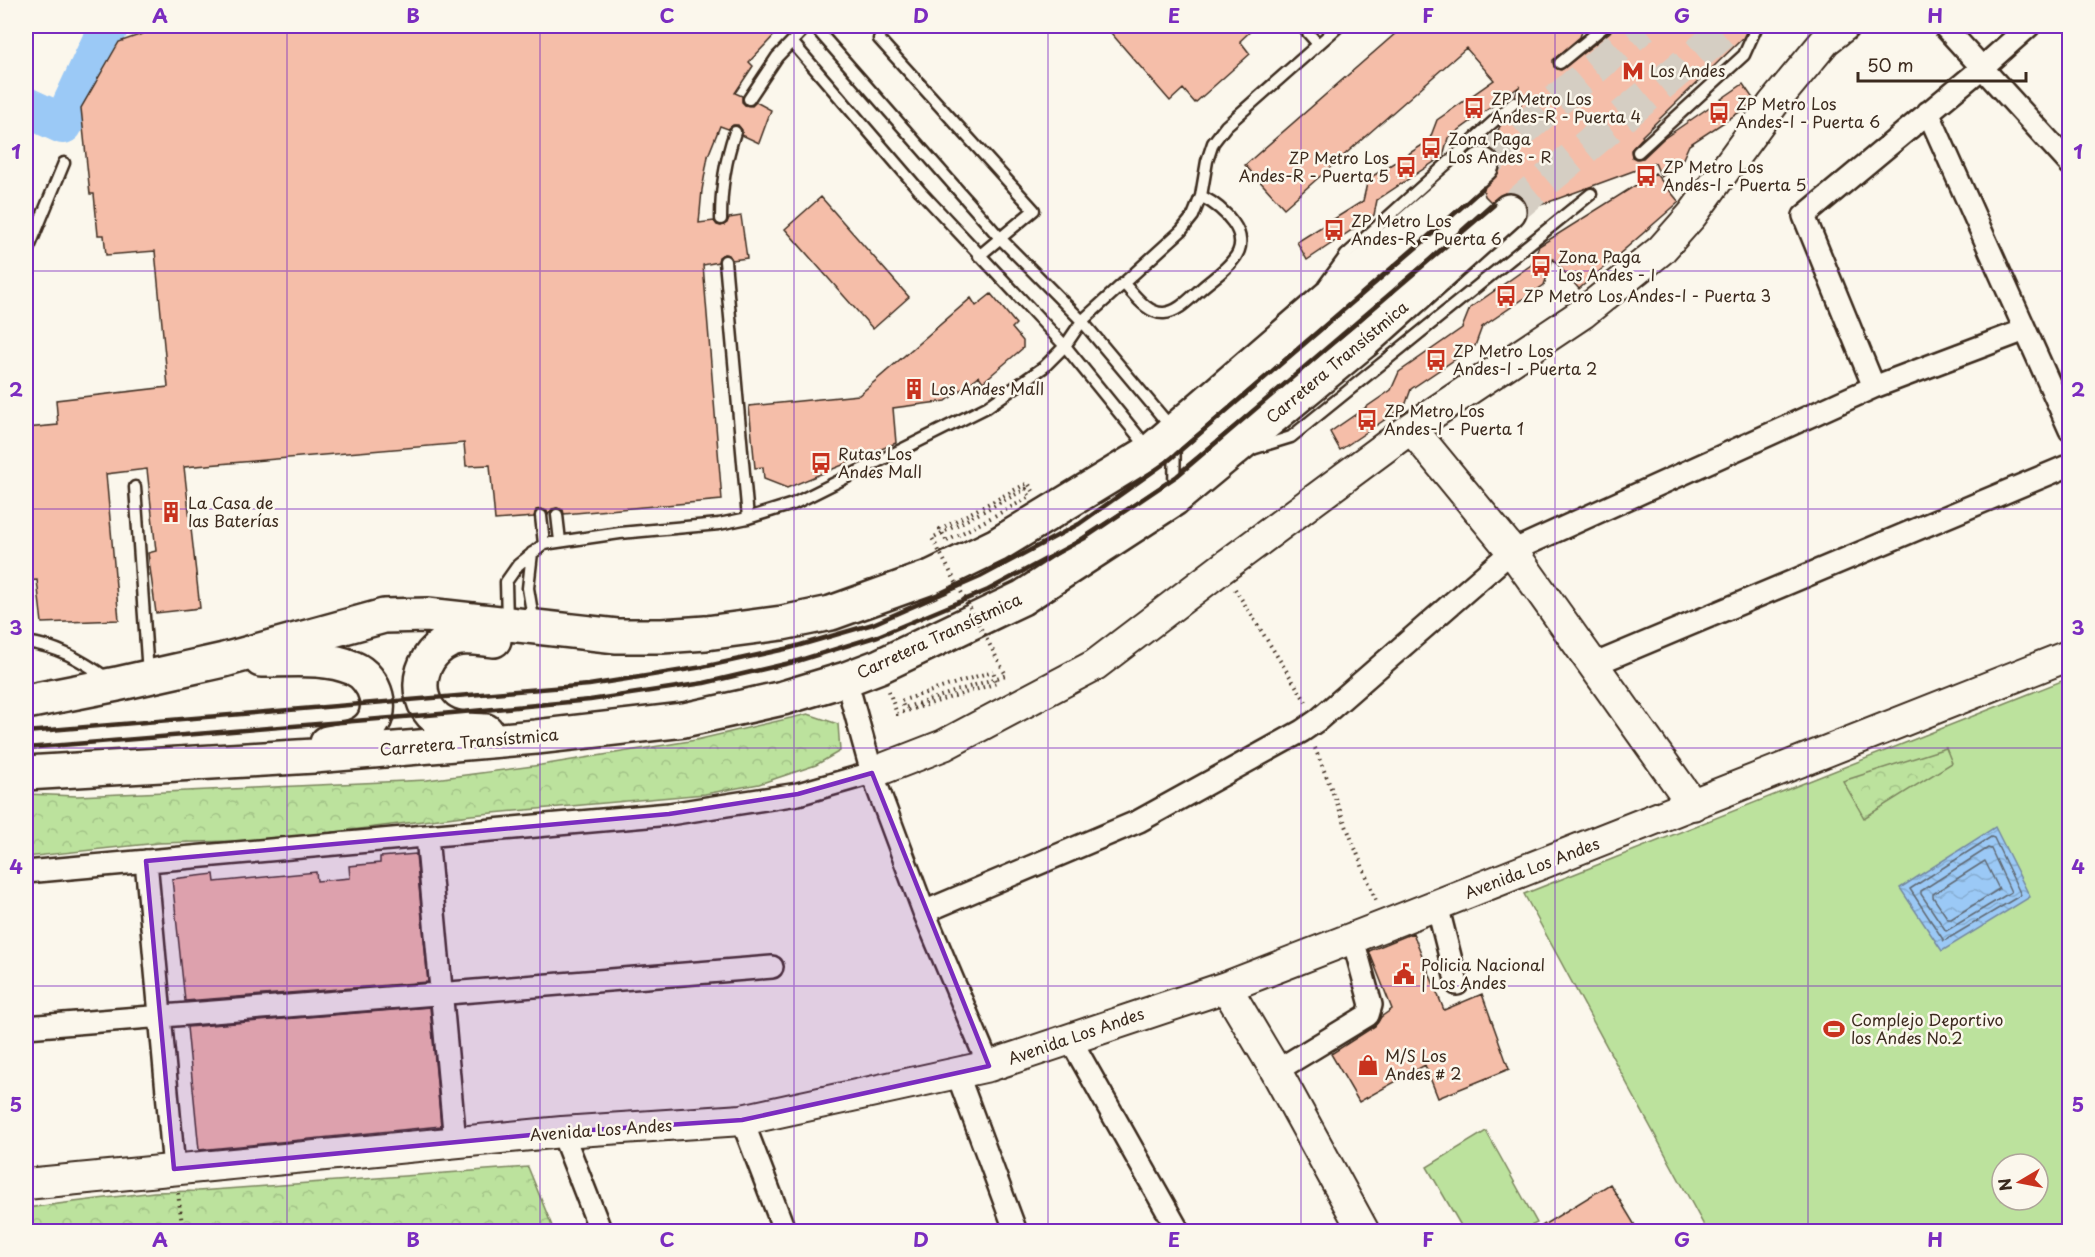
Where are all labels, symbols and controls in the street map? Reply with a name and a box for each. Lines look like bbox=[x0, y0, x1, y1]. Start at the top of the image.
text: A bbox=[152, 0, 168, 30]
text: B bbox=[406, 0, 420, 30]
text: C bbox=[659, 0, 675, 30]
text: D bbox=[913, 0, 929, 30]
text: E bbox=[1168, 0, 1180, 30]
text: F bbox=[1422, 0, 1434, 30]
text: G bbox=[1674, 0, 1690, 30]
text: H bbox=[1927, 0, 1943, 30]
scale bar bbox=[1858, 45, 2026, 83]
text: 50 m bbox=[1867, 51, 1914, 78]
place label: Los Andes bbox=[1650, 58, 1725, 82]
metro station icon: Los Andes bbox=[1621, 59, 1645, 83]
place label: ZP Metro Los Andes-R - Puerta 4 bbox=[1491, 86, 1641, 128]
place label: ZP Metro Los Andes-I - Puerta 6 bbox=[1736, 91, 1880, 133]
bus stop icon: ZP Metro Los Andes-R - Puerta 4 bbox=[1462, 96, 1486, 120]
bus stop icon: ZP Metro Los Andes-I - Puerta 6 bbox=[1707, 101, 1731, 125]
place label: Zona Paga Los Andes - R bbox=[1448, 126, 1552, 168]
text: 1 bbox=[11, 136, 21, 166]
bus stop icon: Zona Paga Los Andes - R bbox=[1419, 136, 1443, 160]
text: 1 bbox=[2073, 136, 2083, 166]
place label: ZP Metro Los Andes-R - Puerta 5 bbox=[1239, 145, 1389, 187]
place label: ZP Metro Los Andes-I - Puerta 5 bbox=[1663, 154, 1806, 196]
bus stop icon: ZP Metro Los Andes-R - Puerta 5 bbox=[1394, 155, 1418, 179]
bus stop icon: ZP Metro Los Andes-I - Puerta 5 bbox=[1634, 164, 1658, 188]
place label: ZP Metro Los Andes-R - Puerta 6 bbox=[1351, 208, 1502, 250]
bus stop icon: ZP Metro Los Andes-R - Puerta 6 bbox=[1322, 218, 1346, 242]
place label: Zona Paga Los Andes - I bbox=[1558, 244, 1655, 286]
bus stop icon: Zona Paga Los Andes - I bbox=[1529, 254, 1553, 278]
place label: ZP Metro Los Andes-I - Puerta 3 bbox=[1523, 283, 1771, 307]
bus stop icon: ZP Metro Los Andes-I - Puerta 3 bbox=[1494, 284, 1518, 308]
street label: Carretera Transístmica bbox=[1260, 294, 1413, 428]
place label: ZP Metro Los Andes-I - Puerta 2 bbox=[1453, 338, 1597, 380]
bus stop icon: ZP Metro Los Andes-I - Puerta 2 bbox=[1424, 348, 1448, 372]
text: 2 bbox=[9, 374, 23, 404]
text: 2 bbox=[2071, 374, 2085, 404]
place label: Los Andes Mall bbox=[931, 376, 1044, 400]
building icon: Los Andes Mall bbox=[902, 377, 926, 401]
place label: ZP Metro Los Andes-I - Puerta 1 bbox=[1384, 398, 1524, 440]
bus stop icon: ZP Metro Los Andes-I - Puerta 1 bbox=[1355, 408, 1379, 432]
place label: Rutas Los Andes Mall bbox=[838, 441, 922, 483]
bus stop icon: Rutas Los Andes Mall bbox=[809, 451, 833, 475]
place label: La Casa de las Baterías bbox=[188, 490, 279, 532]
building icon: La Casa de las Baterías bbox=[159, 500, 183, 524]
street label: Carretera Transístmica bbox=[852, 586, 1025, 684]
text: 3 bbox=[9, 612, 23, 642]
text: 3 bbox=[2071, 612, 2085, 642]
street label: Carretera Transístmica bbox=[379, 721, 559, 761]
street label: Avenida Los Andes bbox=[1461, 830, 1603, 904]
text: 4 bbox=[9, 851, 23, 881]
text: 4 bbox=[2071, 851, 2085, 881]
place label: Policia Nacional | Los Andes bbox=[1421, 952, 1545, 994]
public building icon: Policia Nacional | Los Andes bbox=[1392, 962, 1416, 986]
street label: Avenida Los Andes bbox=[1004, 1000, 1147, 1070]
place label: Complejo Deportivo los Andes No.2 bbox=[1851, 1007, 2004, 1049]
sports icon: Complejo Deportivo los Andes No.2 bbox=[1822, 1017, 1846, 1041]
place label: M/S Los Andes # 2 bbox=[1385, 1043, 1462, 1085]
shop icon: M/S Los Andes # 2 bbox=[1356, 1053, 1380, 1077]
text: 5 bbox=[10, 1089, 22, 1119]
text: 5 bbox=[2072, 1089, 2084, 1119]
street label: Avenida Los Andes bbox=[529, 1112, 673, 1146]
north arrow bbox=[1990, 1152, 2050, 1212]
text: N bbox=[1991, 1176, 2017, 1193]
text: A bbox=[152, 1224, 168, 1254]
text: B bbox=[406, 1224, 420, 1254]
text: C bbox=[659, 1224, 675, 1254]
text: D bbox=[913, 1224, 929, 1254]
text: E bbox=[1168, 1224, 1180, 1254]
text: F bbox=[1422, 1224, 1434, 1254]
text: G bbox=[1674, 1224, 1690, 1254]
text: H bbox=[1927, 1224, 1943, 1254]

